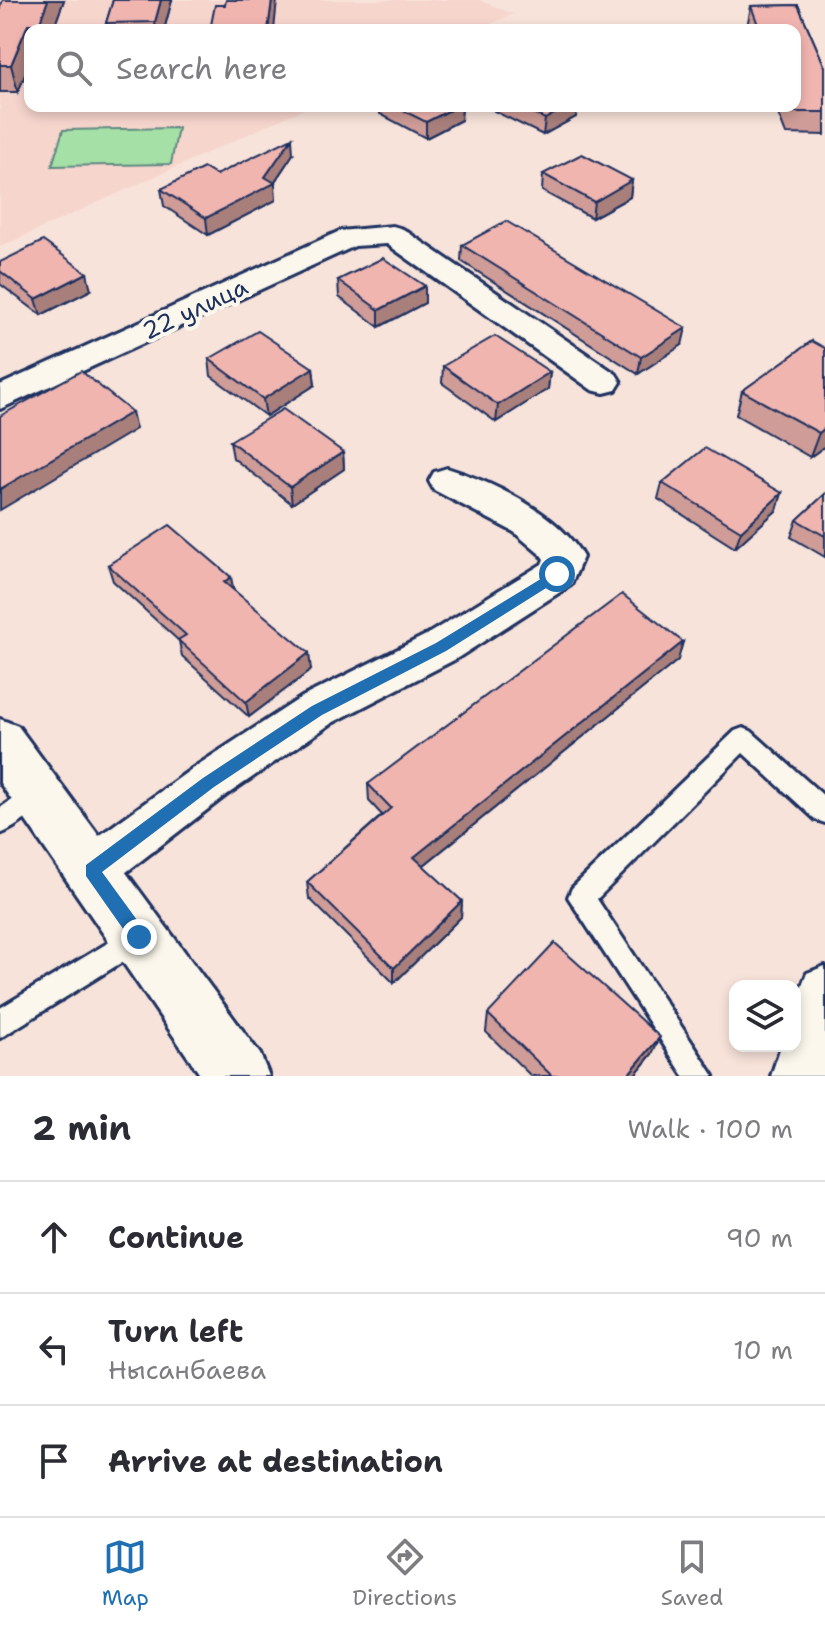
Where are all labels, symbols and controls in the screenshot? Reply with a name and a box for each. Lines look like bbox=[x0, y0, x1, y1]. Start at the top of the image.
search box bbox=[24, 24, 801, 112]
icon: search bbox=[52, 46, 96, 90]
text: Search here bbox=[116, 48, 287, 89]
street label: 22 улица bbox=[137, 271, 253, 347]
route start bbox=[539, 556, 575, 592]
route end bbox=[121, 919, 157, 955]
map controls bbox=[729, 980, 801, 1052]
button: layers bbox=[729, 980, 801, 1052]
text: 2 min bbox=[32, 1105, 131, 1151]
text: Walk · 100 m bbox=[627, 1111, 793, 1146]
icon: ahead bbox=[32, 1215, 76, 1259]
text: Continue bbox=[108, 1217, 244, 1258]
text: 90 m bbox=[726, 1220, 793, 1255]
text: Turn left bbox=[108, 1311, 243, 1352]
icon: left bbox=[32, 1327, 76, 1371]
text: 10 m bbox=[733, 1332, 793, 1367]
text: Нысанбаева bbox=[108, 1352, 266, 1387]
icon: arrive bbox=[32, 1439, 76, 1483]
text: Arrive at destination bbox=[108, 1441, 443, 1482]
tab: Map bbox=[102, 1535, 149, 1612]
tab: Directions bbox=[352, 1535, 457, 1612]
tab: Saved bbox=[661, 1535, 723, 1612]

